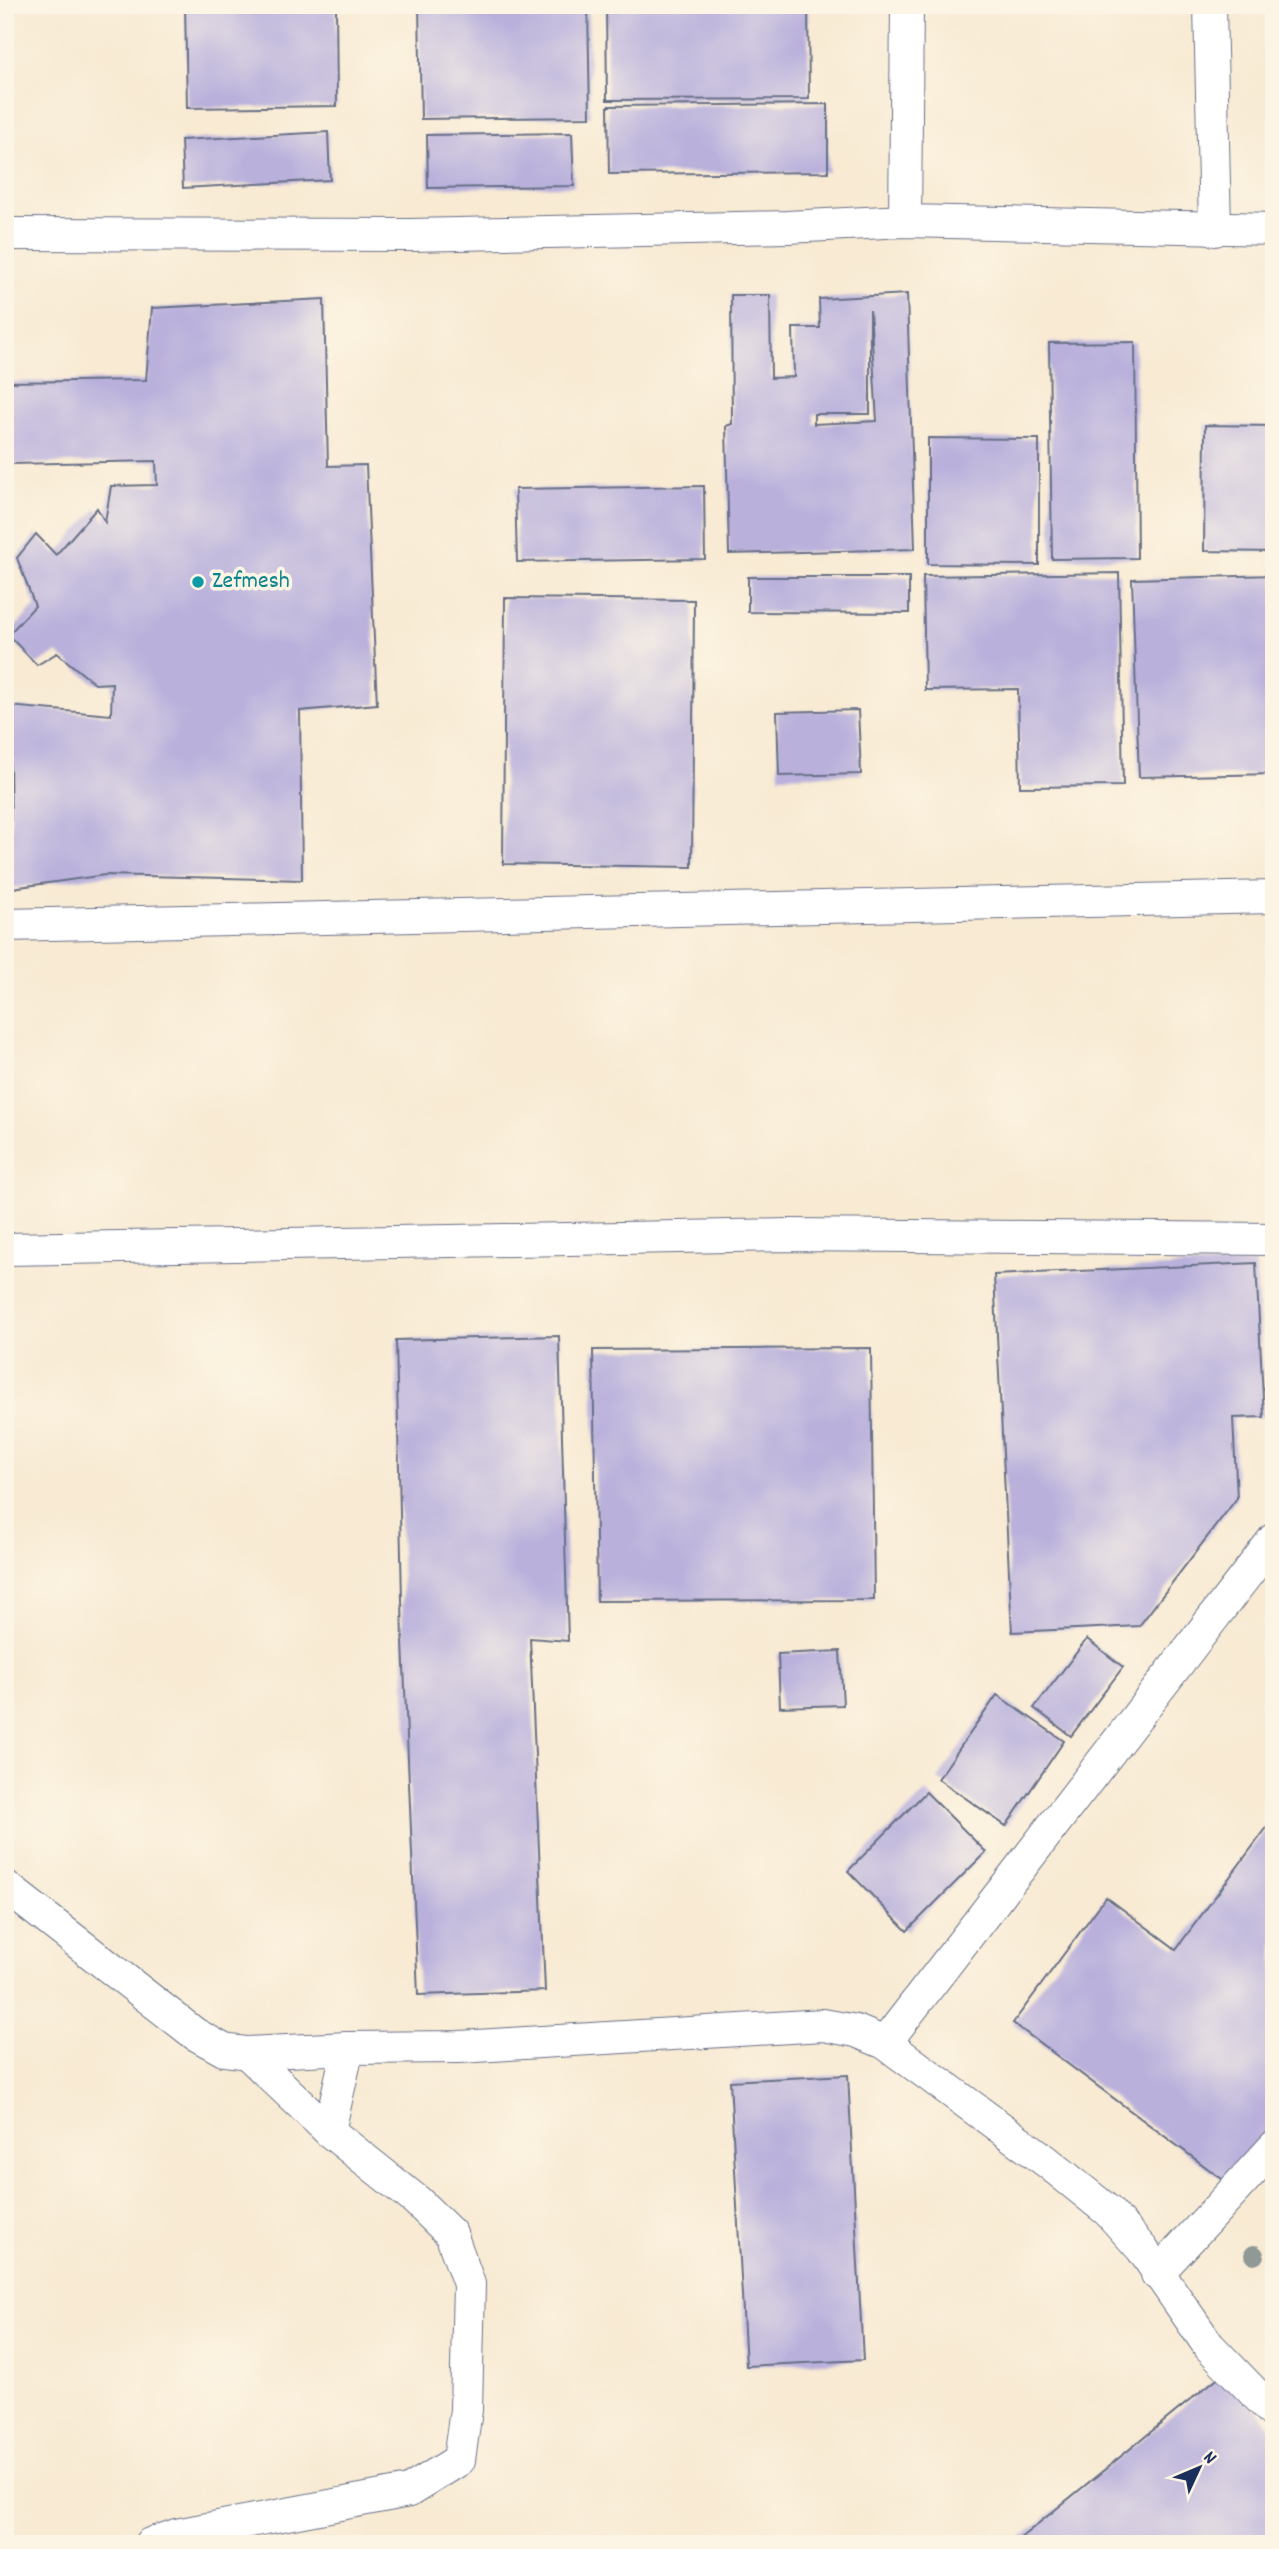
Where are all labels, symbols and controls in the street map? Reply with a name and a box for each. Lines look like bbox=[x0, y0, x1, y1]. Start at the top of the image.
place label: Zefmesh bbox=[212, 565, 290, 599]
marker: Zefmesh bbox=[190, 574, 206, 590]
north arrow bbox=[1164, 2434, 1234, 2504]
text: N bbox=[1196, 2446, 1222, 2471]

